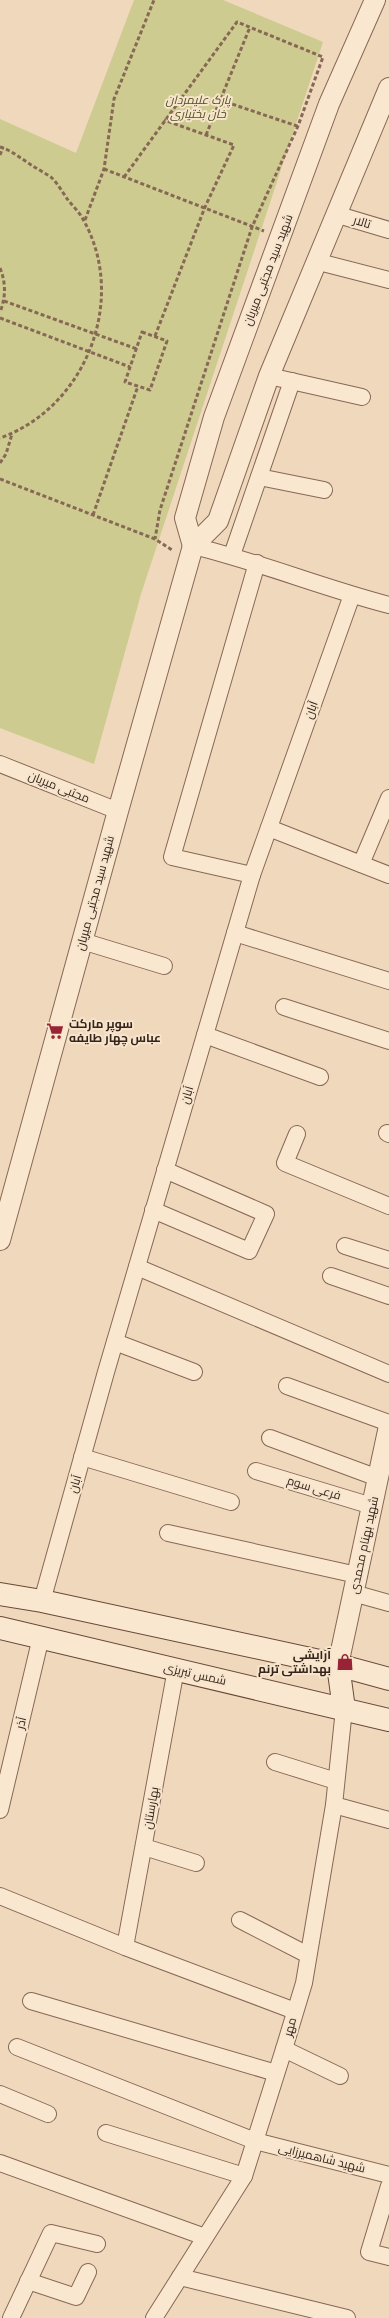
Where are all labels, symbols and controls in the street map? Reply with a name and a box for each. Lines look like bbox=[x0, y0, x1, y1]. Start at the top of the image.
park label: پارک علیمردان خان بختیاری bbox=[165, 92, 231, 122]
street label: تالار bbox=[350, 211, 374, 232]
street label: شهید سید مجتبی میریان bbox=[239, 212, 297, 328]
street label: آبان bbox=[300, 698, 322, 721]
street label: مجتبی میریان bbox=[26, 767, 92, 807]
street label: شهید سید مجتبی میریان bbox=[72, 834, 118, 952]
place label: سوپر مارکت عباس چهار طایفه bbox=[69, 1016, 161, 1047]
supermarket icon: سوپر مارکت عباس چهار طایفه bbox=[45, 1021, 65, 1041]
street label: آبان bbox=[177, 1083, 197, 1106]
street label: آبان bbox=[65, 1472, 85, 1495]
street label: فرعی سوم bbox=[285, 1472, 343, 1504]
street label: شهید بهنام محمدی bbox=[346, 1495, 382, 1595]
place label: آرایشی بهداشتی ترنم bbox=[258, 1647, 331, 1677]
shop icon: آرایشی بهداشتی ترنم bbox=[335, 1652, 355, 1672]
street label: شمس تبریزی bbox=[162, 1659, 228, 1689]
street label: آذر bbox=[12, 1714, 30, 1732]
street label: بهارستان bbox=[139, 1786, 163, 1830]
street label: مهر bbox=[279, 2016, 300, 2039]
street label: شهید شاهمیرزایی bbox=[277, 2139, 367, 2177]

